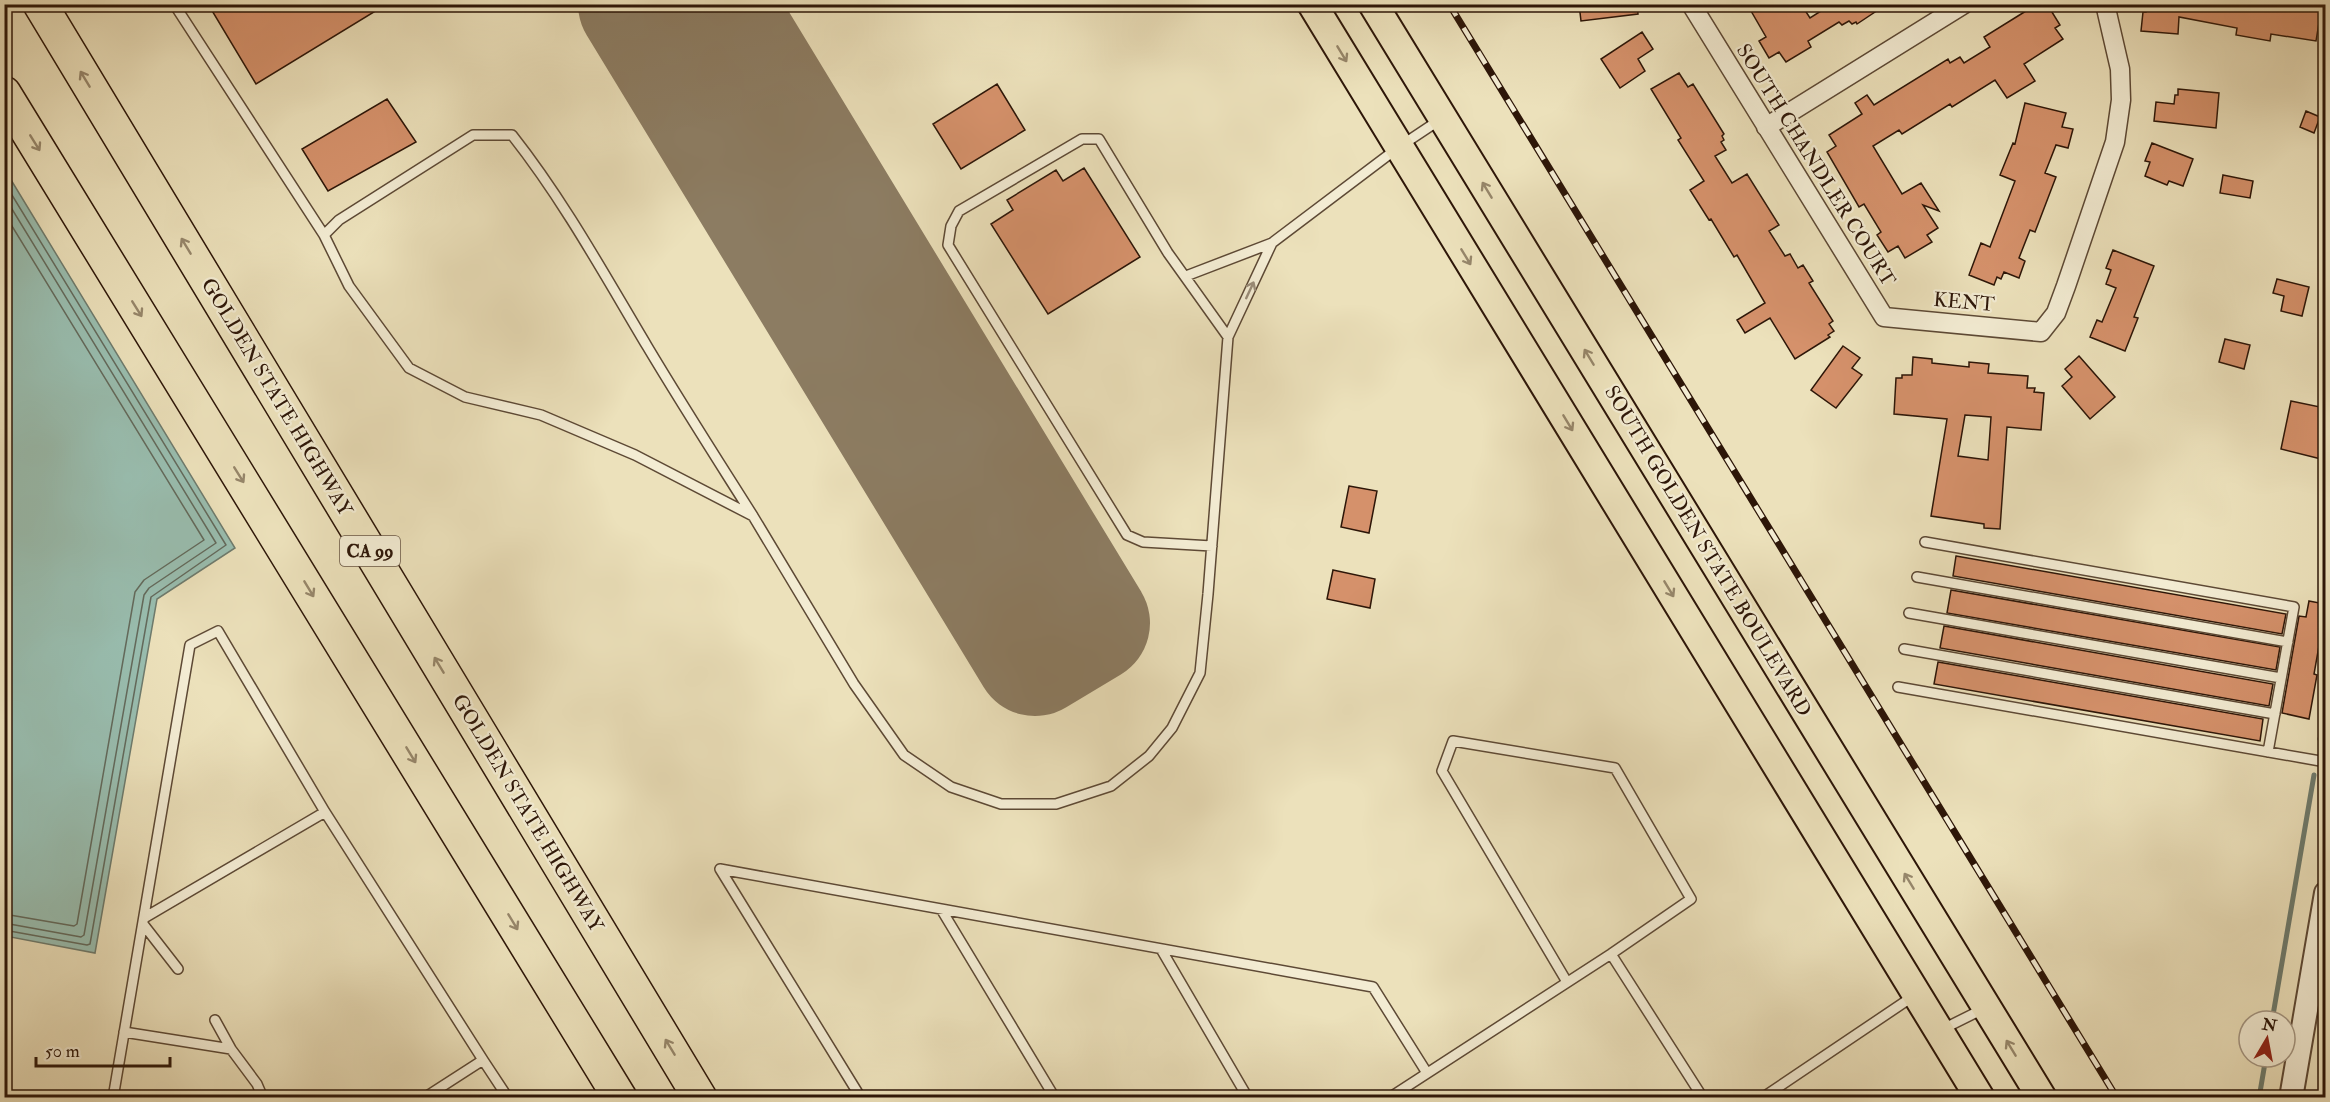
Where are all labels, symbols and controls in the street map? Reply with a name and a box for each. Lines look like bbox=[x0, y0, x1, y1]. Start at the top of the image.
street label: SOUTH CHANDLER COURT bbox=[1731, 39, 1901, 291]
one-way arrow bbox=[1337, 45, 1349, 62]
one-way arrow bbox=[78, 71, 90, 88]
one-way arrow bbox=[29, 134, 42, 151]
one-way arrow bbox=[1480, 182, 1492, 199]
one-way arrow bbox=[179, 238, 191, 255]
one-way arrow bbox=[1460, 248, 1472, 265]
street label: GOLDEN STATE HIGHWAY bbox=[196, 273, 359, 522]
one-way arrow bbox=[1245, 281, 1257, 299]
street label: KENT bbox=[1932, 287, 1996, 317]
one-way arrow bbox=[132, 300, 144, 317]
one-way arrow bbox=[1582, 349, 1594, 366]
street label: SOUTH GOLDEN STATE BOULEVARD bbox=[1599, 381, 1817, 721]
one-way arrow bbox=[1562, 414, 1574, 431]
one-way arrow bbox=[234, 466, 246, 483]
road number: CA 99 bbox=[340, 536, 400, 566]
one-way arrow bbox=[303, 580, 315, 597]
one-way arrow bbox=[1664, 580, 1676, 597]
one-way arrow bbox=[432, 657, 444, 674]
street label: GOLDEN STATE HIGHWAY bbox=[447, 689, 610, 938]
one-way arrow bbox=[405, 746, 417, 763]
one-way arrow bbox=[1903, 873, 1915, 890]
one-way arrow bbox=[507, 913, 519, 930]
north arrow bbox=[2237, 1009, 2297, 1069]
text: N bbox=[2260, 1014, 2279, 1036]
scale bar bbox=[36, 1030, 170, 1068]
one-way arrow bbox=[663, 1039, 675, 1056]
text: 50 m bbox=[45, 1040, 80, 1063]
one-way arrow bbox=[2005, 1040, 2017, 1057]

